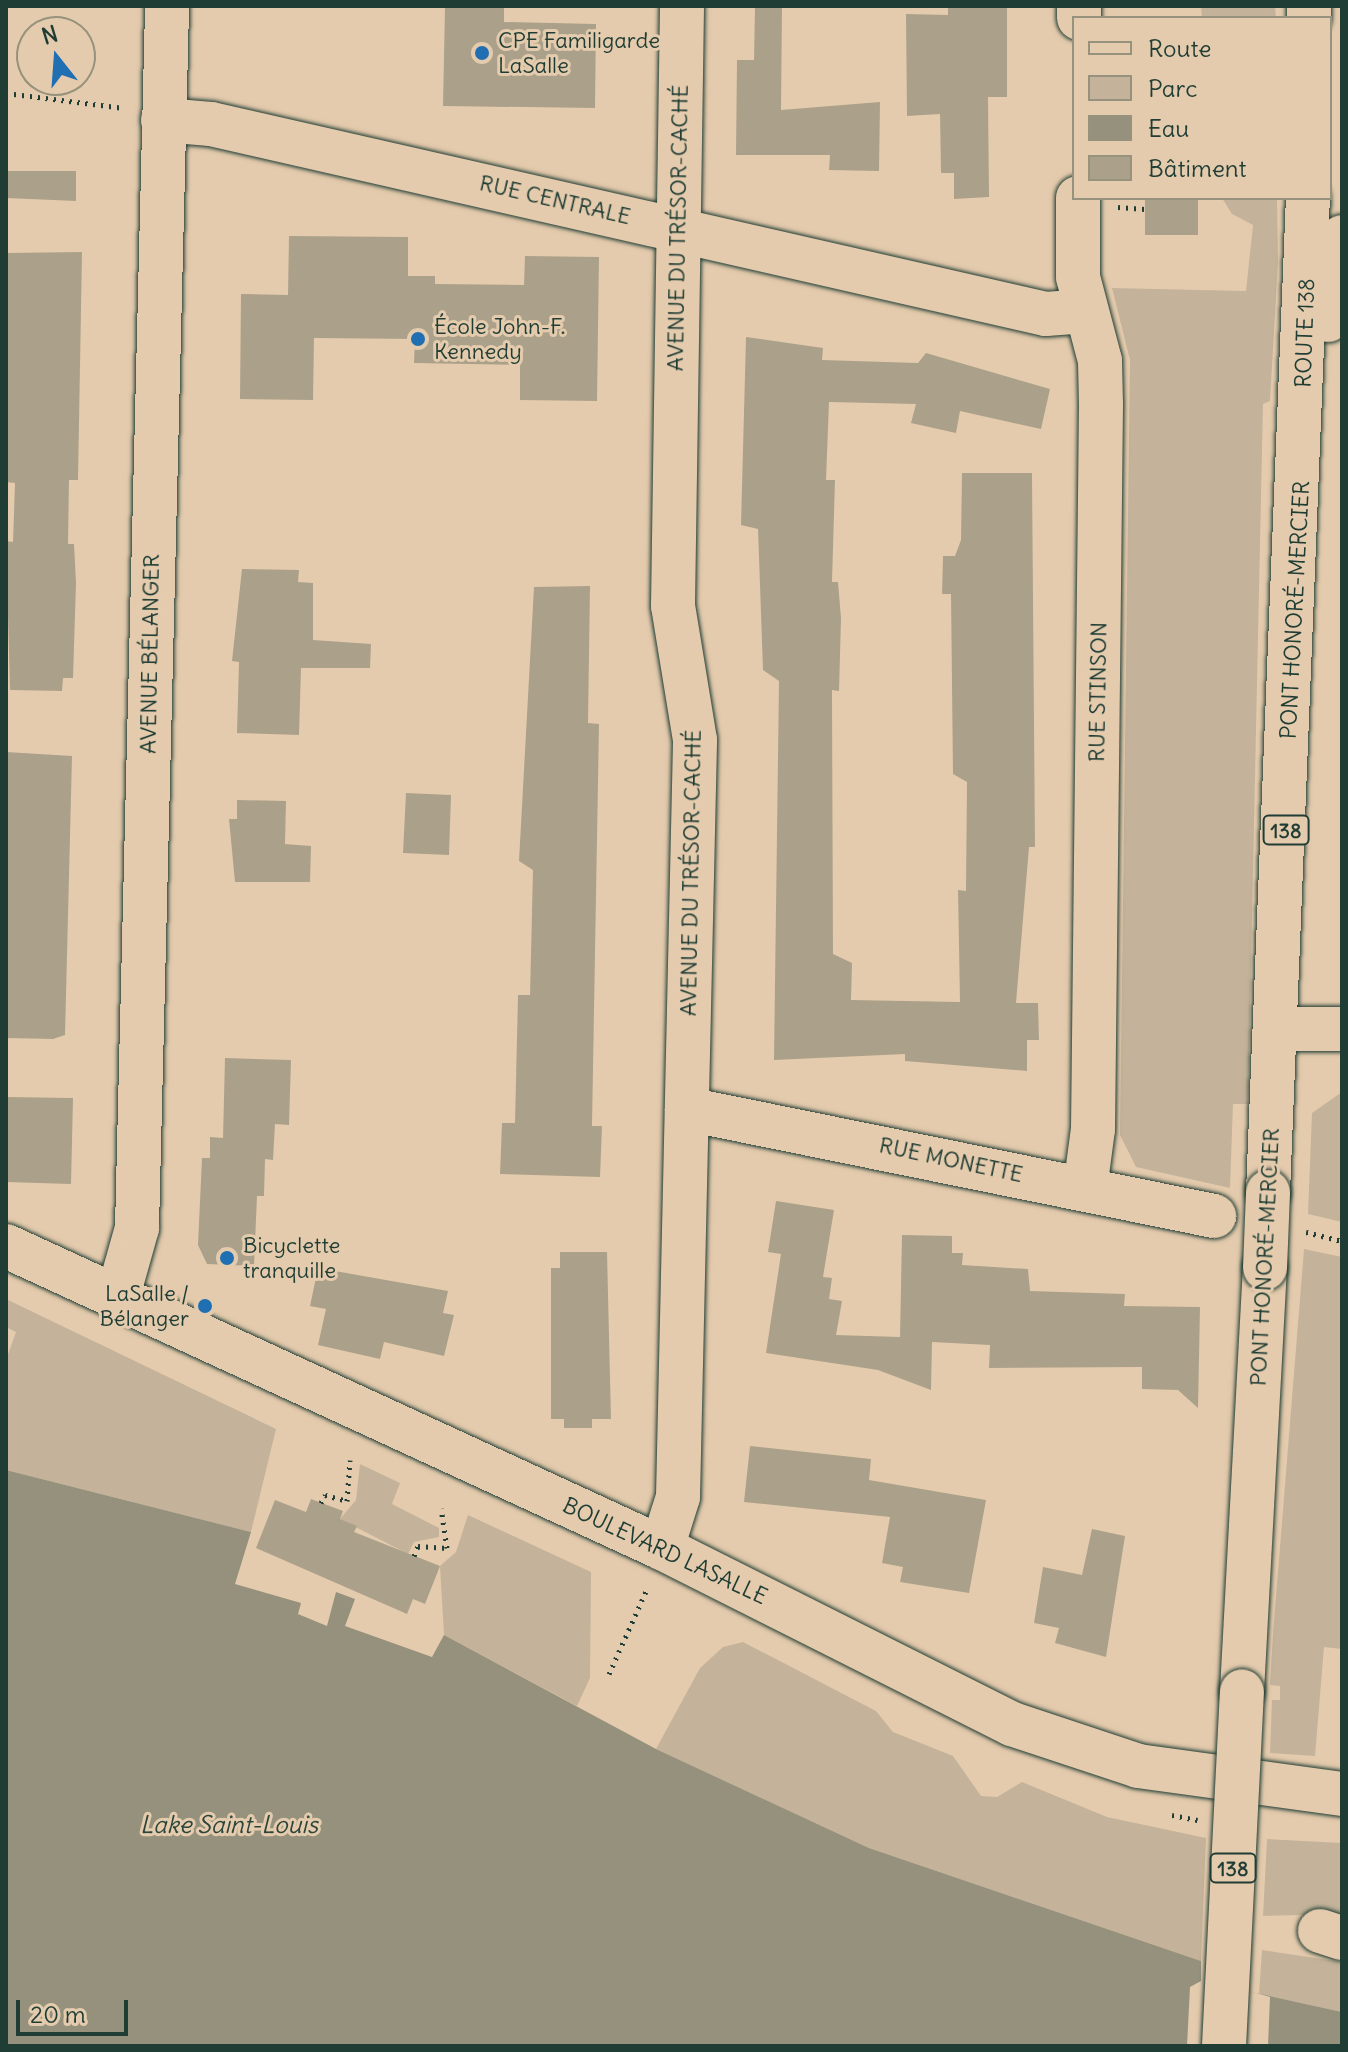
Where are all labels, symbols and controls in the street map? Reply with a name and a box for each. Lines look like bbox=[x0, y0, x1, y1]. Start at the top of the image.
north arrow bbox=[16, 16, 96, 96]
legend bbox=[1072, 16, 1332, 200]
text: N bbox=[38, 19, 61, 51]
place label: CPE Familigarde LaSalle bbox=[498, 27, 660, 78]
text: Route bbox=[1148, 33, 1211, 63]
marker: CPE Familigarde LaSalle bbox=[473, 44, 491, 62]
text: Parc bbox=[1148, 73, 1197, 103]
street label: AVENUE DU TRÉSOR-CACHÉ bbox=[662, 85, 694, 371]
text: Eau bbox=[1148, 113, 1189, 143]
text: Bâtiment bbox=[1148, 153, 1247, 183]
street label: RUE CENTRALE bbox=[477, 170, 633, 230]
street label: ROUTE 138 bbox=[1290, 278, 1320, 388]
place label: École John-F. Kennedy bbox=[434, 313, 565, 364]
marker: École John-F. Kennedy bbox=[409, 330, 427, 348]
street label: PONT HONORÉ-MERCIER bbox=[1275, 480, 1315, 740]
street label: AVENUE BÉLANGER bbox=[135, 554, 165, 754]
street label: RUE STINSON bbox=[1084, 622, 1112, 762]
street label: AVENUE DU TRÉSOR-CACHÉ bbox=[675, 730, 707, 1016]
road number: 138 bbox=[1262, 814, 1310, 846]
street label: PONT HONORÉ-MERCIER bbox=[1245, 1127, 1285, 1387]
street label: RUE MONETTE bbox=[877, 1132, 1025, 1188]
place label: Bicyclette tranquille bbox=[243, 1232, 340, 1284]
marker: Bicyclette tranquille bbox=[218, 1249, 236, 1267]
place label: LaSalle / Bélanger bbox=[99, 1280, 189, 1332]
marker: LaSalle / Bélanger bbox=[196, 1297, 214, 1315]
street label: BOULEVARD LASALLE bbox=[558, 1492, 772, 1610]
water label: Lake Saint-Louis bbox=[140, 1811, 318, 1839]
road number: 138 bbox=[1209, 1852, 1257, 1884]
scale bar bbox=[20, 1984, 132, 2034]
text: 20 m bbox=[30, 1999, 86, 2029]

